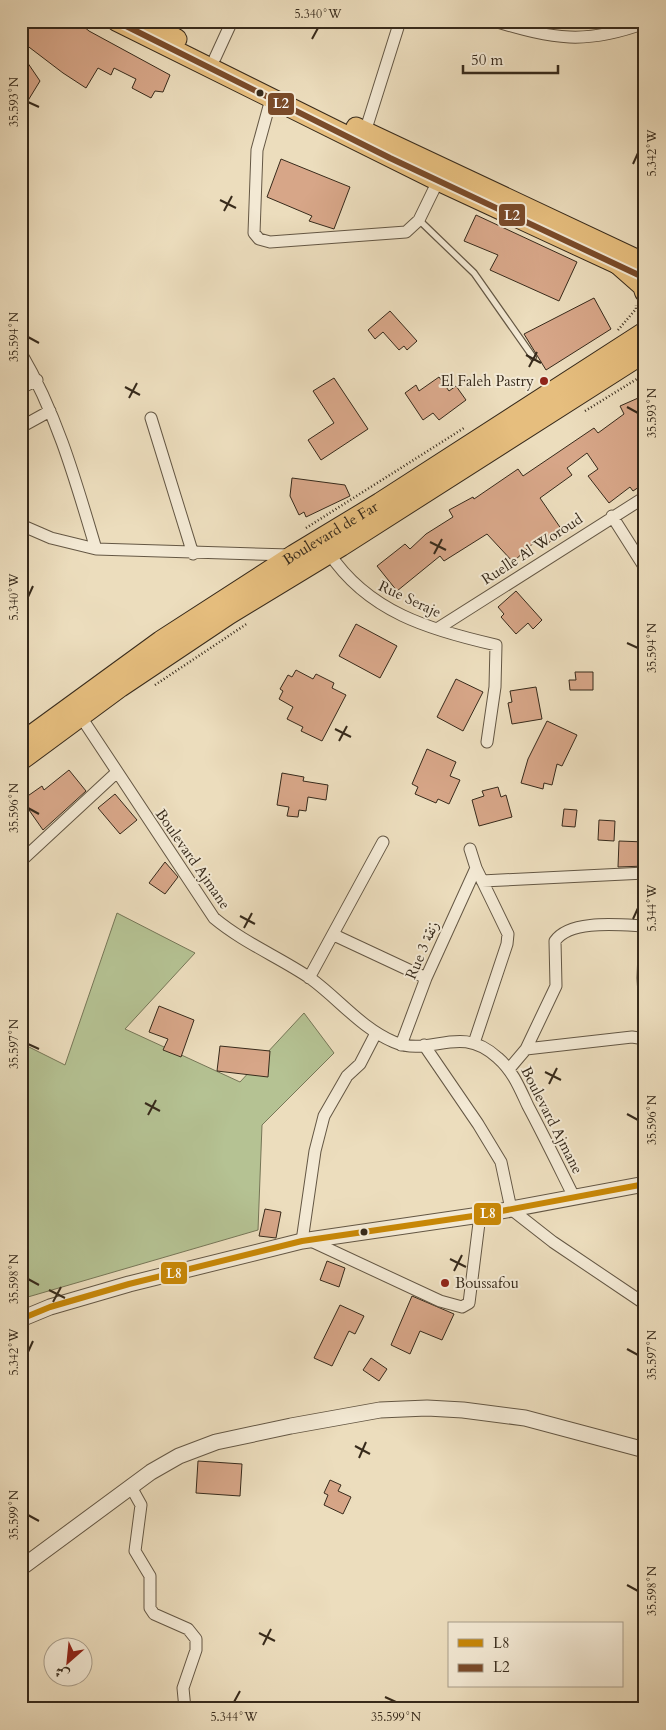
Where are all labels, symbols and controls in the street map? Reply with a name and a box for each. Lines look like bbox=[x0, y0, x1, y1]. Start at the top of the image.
text: 5.340°W bbox=[294, 6, 342, 22]
scale bar bbox=[463, 42, 558, 74]
text: 50 m bbox=[471, 50, 503, 70]
text: 35.593°N bbox=[6, 76, 22, 127]
unlabelled marker bbox=[255, 88, 265, 98]
line badge: L2 bbox=[267, 92, 295, 116]
text: L2 bbox=[273, 94, 289, 113]
text: 5.342°W bbox=[644, 129, 660, 177]
line badge: L2 bbox=[498, 203, 526, 227]
text: L2 bbox=[504, 206, 520, 225]
text: 35.594°N bbox=[6, 311, 22, 362]
place label: El Faleh Pastry bbox=[440, 371, 534, 391]
marker: El Faleh Pastry bbox=[538, 375, 550, 387]
text: 35.593°N bbox=[644, 387, 660, 438]
street label: Boulevard de Far bbox=[279, 496, 382, 570]
street label: Ruelle Al Woroud bbox=[478, 509, 586, 589]
text: 5.340°W bbox=[6, 573, 22, 621]
street label: Rue Seraje bbox=[376, 576, 445, 622]
text: 35.594°N bbox=[644, 622, 660, 673]
text: 35.596°N bbox=[6, 782, 22, 833]
street label: Boulevard Ajmane bbox=[151, 805, 235, 913]
text: 5.344°W bbox=[644, 884, 660, 932]
street label: Rue 3 زنقة bbox=[401, 918, 443, 982]
text: 35.597°N bbox=[6, 1018, 22, 1069]
street label: Boulevard Ajmane bbox=[516, 1063, 588, 1177]
text: 35.596°N bbox=[644, 1094, 660, 1145]
line badge: L8 bbox=[473, 1202, 502, 1226]
text: L8 bbox=[480, 1204, 496, 1223]
unlabelled marker bbox=[359, 1227, 369, 1237]
text: 35.598°N bbox=[6, 1253, 22, 1304]
line badge: L8 bbox=[160, 1261, 188, 1285]
text: L8 bbox=[166, 1264, 182, 1283]
place label: Boussafou bbox=[455, 1273, 519, 1293]
marker: Boussafou bbox=[439, 1277, 451, 1289]
text: 5.342°W bbox=[6, 1328, 22, 1376]
text: 35.597°N bbox=[644, 1329, 660, 1380]
text: 35.599°N bbox=[6, 1489, 22, 1540]
text: 35.598°N bbox=[644, 1565, 660, 1616]
legend bbox=[448, 1622, 624, 1688]
text: L8 bbox=[493, 1633, 510, 1653]
north arrow bbox=[42, 1638, 92, 1688]
text: L2 bbox=[493, 1657, 510, 1677]
text: ش bbox=[52, 1661, 73, 1685]
text: 5.344°W bbox=[210, 1709, 258, 1725]
text: 35.599°N bbox=[371, 1709, 422, 1725]

